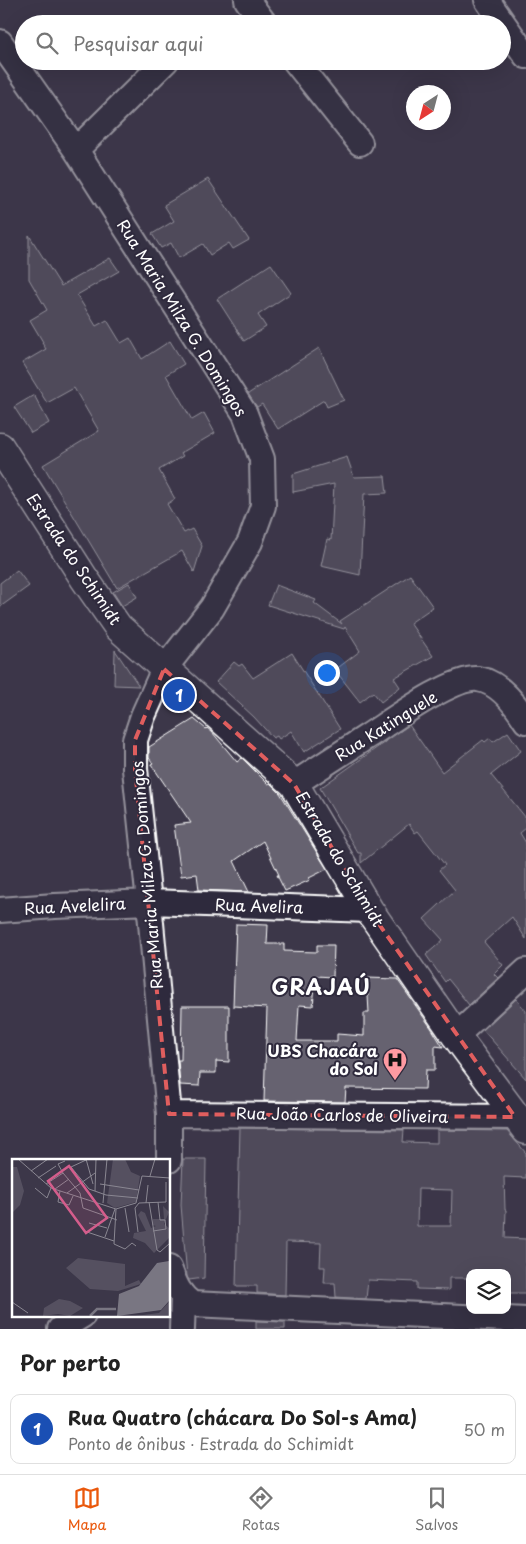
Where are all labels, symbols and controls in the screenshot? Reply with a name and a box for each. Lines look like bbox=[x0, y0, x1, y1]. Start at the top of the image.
search box bbox=[15, 15, 511, 70]
icon: search bbox=[33, 29, 61, 57]
text: Pesquisar aqui bbox=[73, 29, 203, 57]
north arrow bbox=[406, 85, 451, 130]
street label: Rua Maria Milza G. Domingos bbox=[112, 214, 254, 421]
street label: Estrada do Schimidt bbox=[22, 488, 128, 630]
your location bbox=[314, 660, 340, 686]
pin: 1 bbox=[163, 676, 195, 714]
street label: Rua Katinguele bbox=[330, 684, 442, 766]
street label: Rua Maria Milza G. Domingos bbox=[124, 760, 168, 990]
street label: Estrada do Schimidt bbox=[291, 786, 391, 931]
street label: Rua Avelelira bbox=[24, 890, 126, 920]
street label: Rua Avelira bbox=[214, 891, 304, 919]
district label: GRAJAÚ bbox=[271, 970, 371, 1002]
place label: UBS Chacára do Sol bbox=[267, 1038, 378, 1080]
hospital icon: UBS Chacára do Sol bbox=[382, 1047, 408, 1081]
street label: Rua João Carlos de Oliveira bbox=[236, 1100, 448, 1128]
inset map bbox=[12, 1159, 170, 1316]
map controls bbox=[466, 1269, 511, 1314]
button: layers bbox=[466, 1269, 511, 1314]
text: Por perto bbox=[20, 1346, 120, 1378]
text: Rua Quatro (chácara Do Sol-s Ama) bbox=[68, 1403, 417, 1431]
text: 1 bbox=[33, 1417, 41, 1441]
text: 50 m bbox=[464, 1417, 505, 1441]
text: Ponto de ônibus · Estrada do Schimidt bbox=[68, 1431, 354, 1455]
tab: Mapa bbox=[68, 1484, 106, 1535]
tab: Rotas bbox=[242, 1484, 280, 1535]
tab: Salvos bbox=[415, 1484, 458, 1535]

